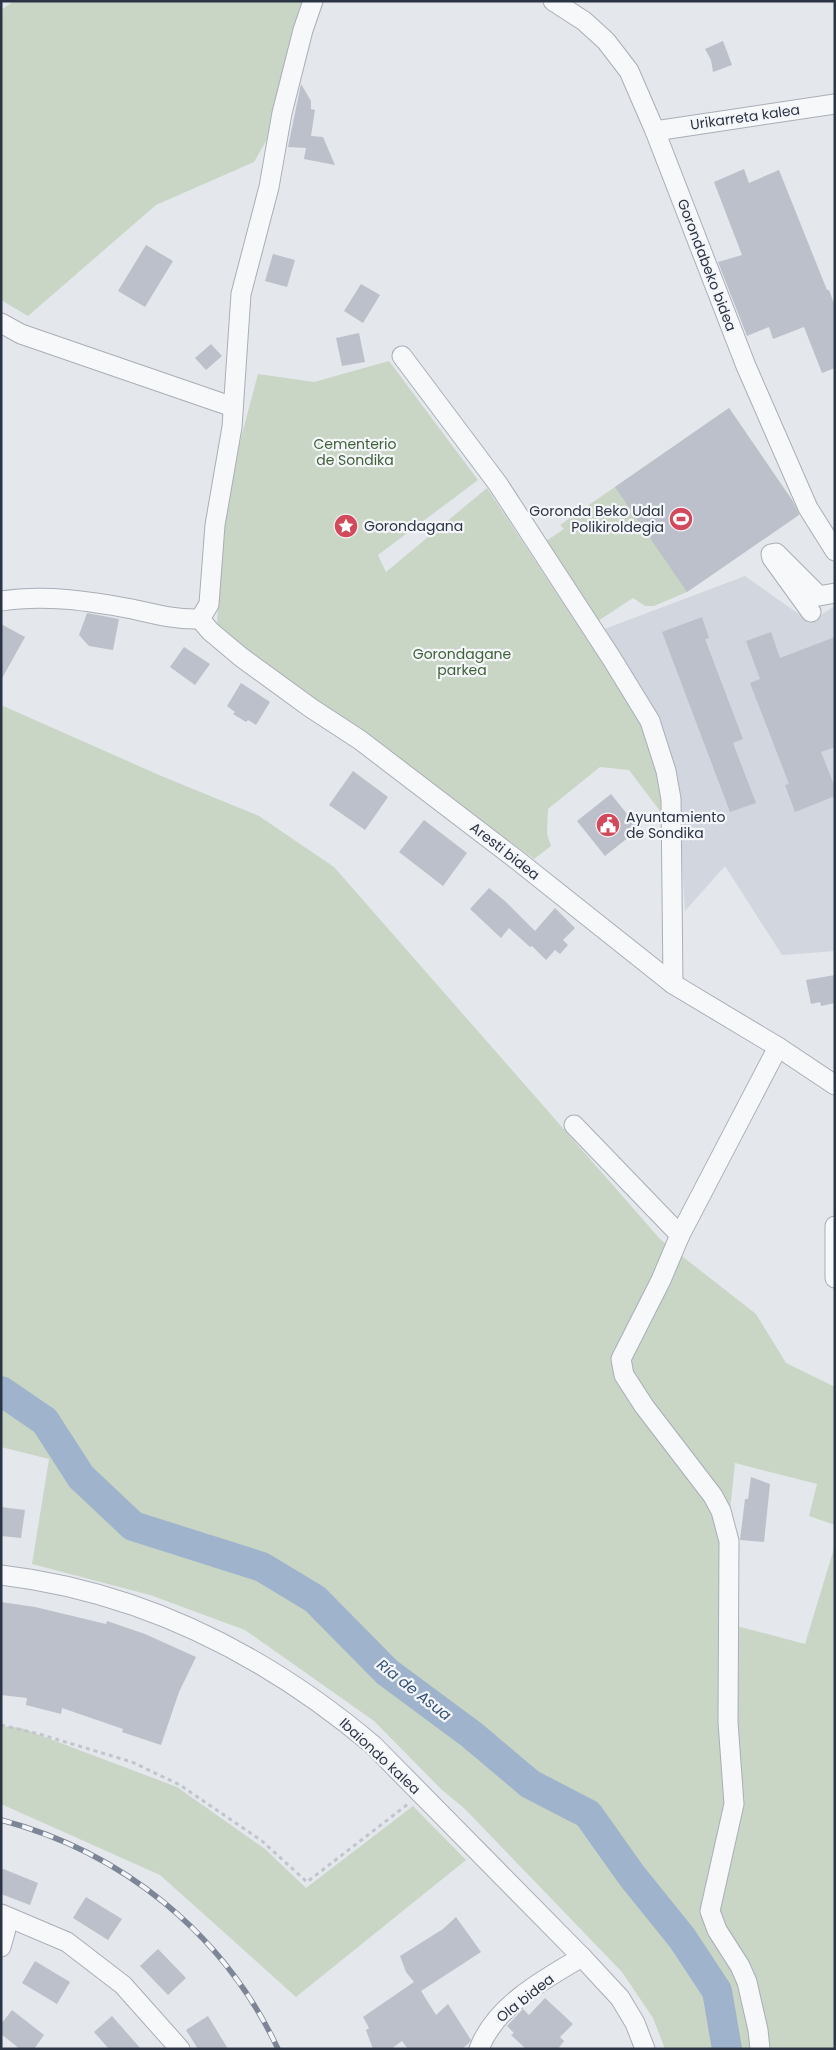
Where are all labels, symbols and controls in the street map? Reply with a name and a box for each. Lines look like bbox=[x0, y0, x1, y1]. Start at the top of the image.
street label: Urikarreta kalea bbox=[689, 99, 801, 135]
street label: Gorondabeko bidea bbox=[672, 196, 742, 334]
park label: Cementerio de Sondika bbox=[314, 434, 397, 470]
place label: Goronda Beko Udal Polikiroldegia bbox=[529, 501, 664, 537]
sports icon: Goronda Beko Udal Polikiroldegia bbox=[668, 506, 694, 532]
place icon: Gorondagana bbox=[333, 513, 359, 539]
place label: Gorondagana bbox=[364, 516, 463, 536]
park label: Gorondagane parkea bbox=[413, 644, 512, 680]
place label: Ayuntamiento de Sondika bbox=[626, 807, 725, 843]
public building icon: Ayuntamiento de Sondika bbox=[595, 812, 621, 838]
street label: Aresti bidea bbox=[466, 817, 544, 885]
water label: Ría de Asua bbox=[373, 1654, 456, 1725]
street label: Ibaiondo kalea bbox=[335, 1713, 425, 1799]
street label: Ola bidea bbox=[492, 1969, 558, 2027]

